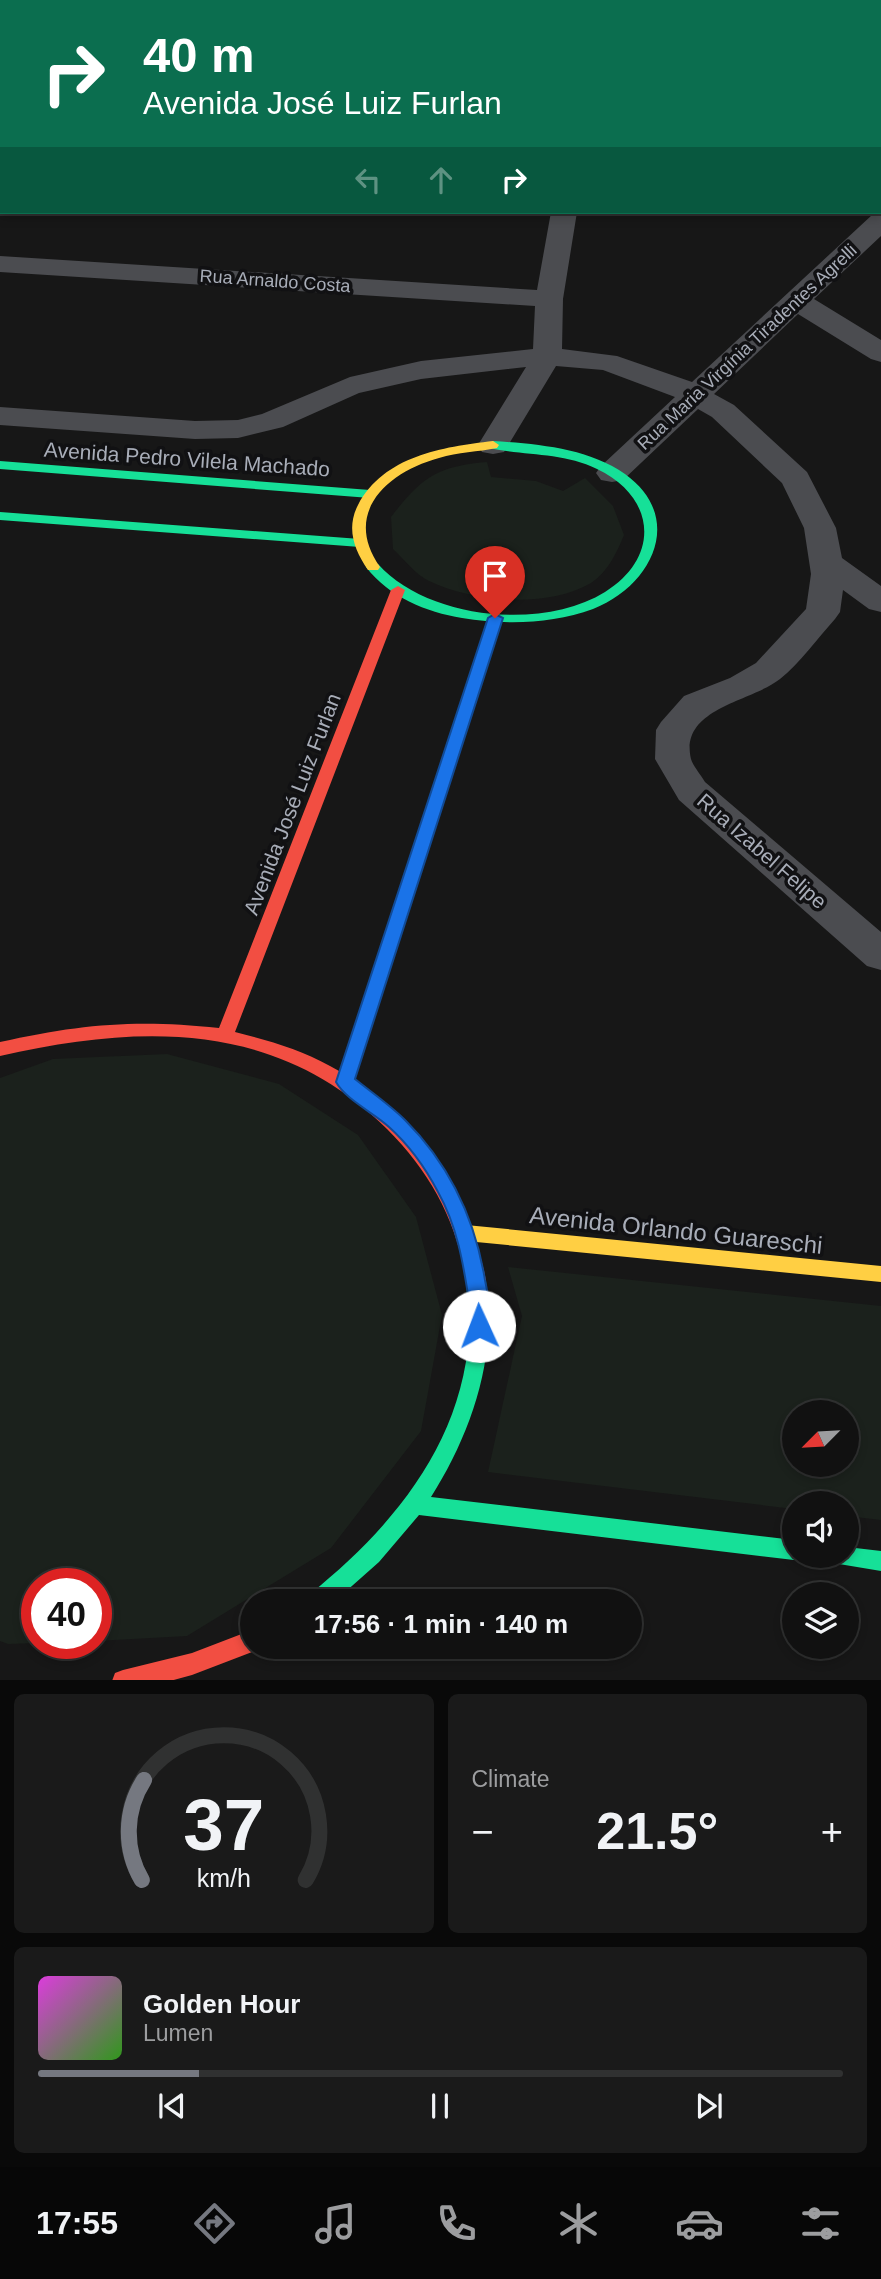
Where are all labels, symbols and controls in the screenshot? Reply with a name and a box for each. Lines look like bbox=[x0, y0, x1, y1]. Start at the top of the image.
icon: right bbox=[28, 28, 119, 119]
text: 40 m bbox=[143, 28, 255, 82]
text: Avenida José Luiz Furlan bbox=[143, 85, 502, 121]
icon: left bbox=[349, 161, 387, 199]
icon: ahead bbox=[422, 161, 460, 199]
icon: right bbox=[495, 161, 533, 199]
street label: Rua Maria Virgínia Tiradentes Agrelli bbox=[633, 240, 861, 454]
street label: Rua Arnaldo Costa bbox=[199, 266, 352, 296]
street label: Avenida Pedro Vilela Machado bbox=[43, 438, 331, 480]
pin bbox=[465, 546, 525, 618]
icon: arrive bbox=[476, 557, 514, 595]
street label: Avenida José Luiz Furlan bbox=[239, 690, 345, 918]
street label: Rua Izabel Felipe bbox=[693, 789, 831, 913]
street label: Avenida Orlando Guareschi bbox=[528, 1201, 824, 1259]
position arrow bbox=[442, 1289, 516, 1363]
north arrow bbox=[782, 1400, 859, 1477]
map controls bbox=[782, 1400, 859, 1659]
button: sound bbox=[782, 1491, 859, 1568]
speed limit sign: 40 bbox=[21, 1568, 112, 1659]
button: layers bbox=[782, 1582, 859, 1659]
text: 17:56 · 1 min · 140 m bbox=[314, 1609, 568, 1639]
text: Climate bbox=[472, 1766, 549, 1792]
text: 37 bbox=[183, 1784, 264, 1865]
text: 21.5° bbox=[596, 1802, 718, 1860]
text: − bbox=[472, 1811, 494, 1853]
text: + bbox=[821, 1811, 843, 1853]
text: km/h bbox=[197, 1863, 251, 1891]
text: Golden Hour bbox=[143, 1989, 300, 2019]
text: Lumen bbox=[143, 2020, 213, 2046]
icon: previous bbox=[153, 2087, 191, 2125]
icon: pause bbox=[421, 2087, 459, 2125]
icon: next bbox=[690, 2087, 728, 2125]
icon: directions bbox=[190, 2199, 239, 2248]
icon: music bbox=[311, 2199, 360, 2248]
icon: phone bbox=[432, 2199, 481, 2248]
icon: climate bbox=[554, 2199, 603, 2248]
icon: car bbox=[675, 2199, 724, 2248]
icon: filters bbox=[796, 2199, 845, 2248]
text: 17:55 bbox=[36, 2205, 118, 2241]

